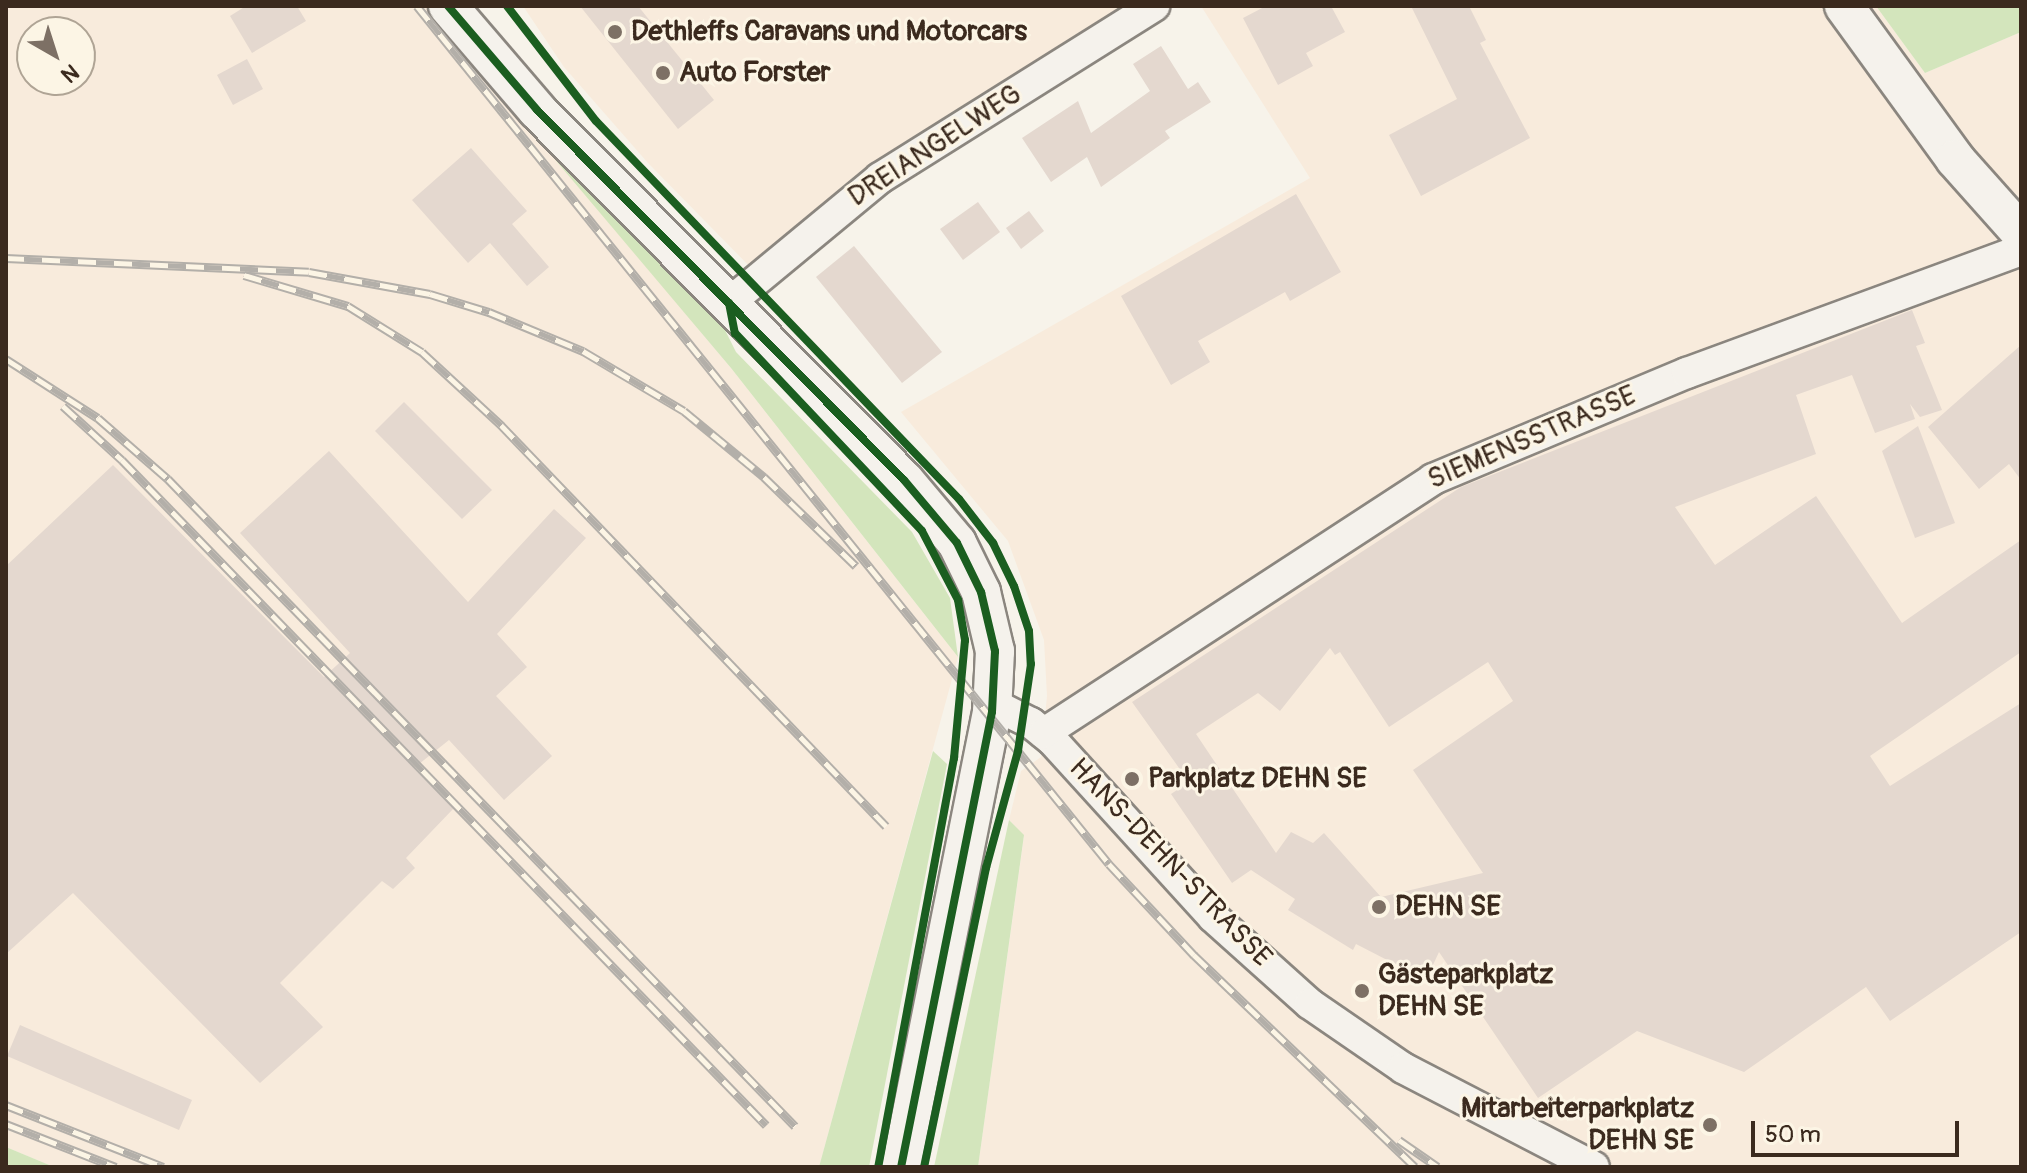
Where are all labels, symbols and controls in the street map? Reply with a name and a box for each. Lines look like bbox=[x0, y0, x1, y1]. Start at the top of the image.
place label: Dethleffs Caravans und Motorcars bbox=[631, 15, 1027, 49]
north arrow bbox=[16, 16, 96, 96]
marker: Dethleffs Caravans und Motorcars bbox=[606, 23, 624, 41]
place label: Auto Forster bbox=[679, 56, 831, 90]
text: N bbox=[55, 58, 84, 89]
marker: Auto Forster bbox=[654, 64, 672, 82]
street label: DREIANGELWEG bbox=[842, 78, 1028, 214]
street label: SIEMENSSTRASSE bbox=[1423, 379, 1641, 497]
street label: HANS-DEHN-STRASSE bbox=[1062, 752, 1278, 974]
place label: Parkplatz DEHN SE bbox=[1148, 762, 1367, 796]
marker: Parkplatz DEHN SE bbox=[1123, 770, 1141, 788]
place label: DEHN SE bbox=[1395, 890, 1501, 924]
marker: DEHN SE bbox=[1370, 898, 1388, 916]
place label: Gästeparkplatz DEHN SE bbox=[1378, 958, 1553, 1024]
marker: Gästeparkplatz DEHN SE bbox=[1353, 982, 1371, 1000]
place label: Mitarbeiterparkplatz DEHN SE bbox=[1461, 1092, 1694, 1158]
scale bar bbox=[1755, 1105, 1963, 1155]
marker: Mitarbeiterparkplatz DEHN SE bbox=[1701, 1116, 1719, 1134]
text: 50 m bbox=[1765, 1120, 1821, 1149]

